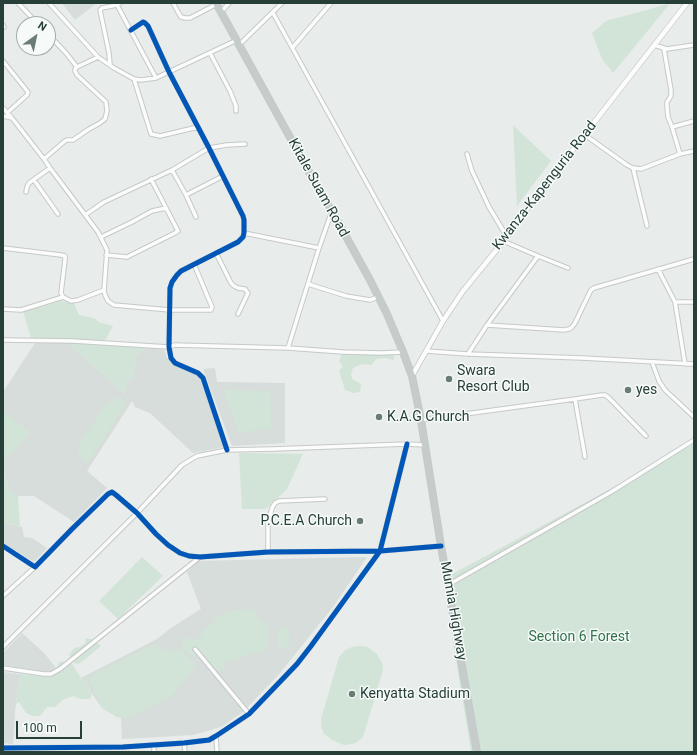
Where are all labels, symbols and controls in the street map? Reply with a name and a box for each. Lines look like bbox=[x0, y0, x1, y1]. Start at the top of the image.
north arrow bbox=[16, 16, 56, 56]
text: N bbox=[35, 19, 49, 34]
street label: Kwanza-Kapenguria Road bbox=[489, 118, 601, 254]
street label: Kitale Suam Road bbox=[284, 136, 352, 240]
place label: Swara Resort Club bbox=[457, 363, 529, 396]
marker: Swara Resort Club bbox=[444, 374, 454, 384]
place label: yes bbox=[636, 382, 657, 398]
marker: yes bbox=[623, 385, 633, 395]
place label: K.A.G Church bbox=[387, 409, 470, 425]
marker: K.A.G Church bbox=[374, 412, 384, 422]
place label: P.C.E.A Church bbox=[260, 513, 352, 529]
marker: P.C.E.A Church bbox=[355, 516, 365, 526]
street label: Mumia Highway bbox=[436, 560, 470, 662]
park label: Section 6 Forest bbox=[528, 629, 630, 645]
place label: Kenyatta Stadium bbox=[360, 686, 470, 702]
marker: Kenyatta Stadium bbox=[347, 689, 357, 699]
scale bar bbox=[18, 713, 84, 739]
text: 100 m bbox=[23, 721, 57, 735]

